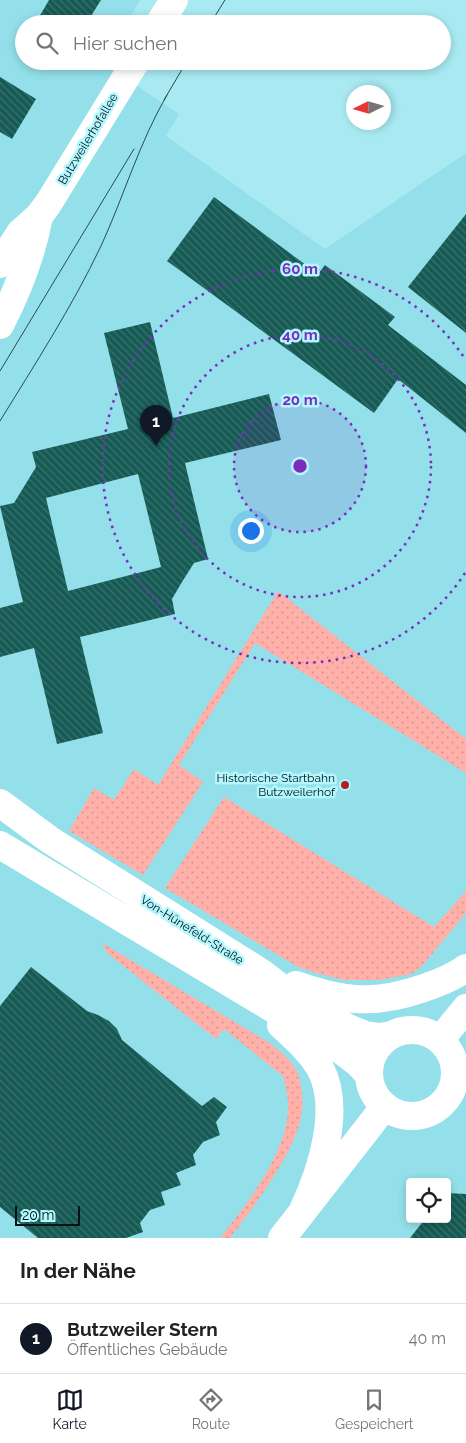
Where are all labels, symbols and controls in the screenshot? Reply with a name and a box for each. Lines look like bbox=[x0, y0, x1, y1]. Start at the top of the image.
search box bbox=[15, 15, 451, 70]
icon: search bbox=[33, 29, 61, 57]
text: Hier suchen bbox=[73, 32, 178, 54]
north arrow bbox=[346, 85, 391, 130]
street label: Butzweilerhofallee bbox=[55, 91, 121, 187]
text: 60 m bbox=[282, 260, 318, 278]
text: 40 m bbox=[282, 326, 318, 344]
text: 20 m bbox=[282, 391, 318, 409]
pin: 1 bbox=[140, 405, 172, 446]
centre of rings bbox=[291, 457, 309, 475]
your location bbox=[238, 518, 264, 544]
place label: Historische Startbahn Butzweilerhof bbox=[216, 771, 336, 799]
marker: Historische Startbahn Butzweilerhof bbox=[339, 779, 351, 791]
street label: Von-Hünefeld-Straße bbox=[138, 893, 246, 967]
map controls bbox=[406, 1178, 451, 1223]
button: locate bbox=[406, 1178, 451, 1223]
scale bar bbox=[15, 1203, 80, 1226]
text: 20 m bbox=[22, 1207, 54, 1223]
text: In der Nähe bbox=[20, 1258, 136, 1283]
text: Butzweiler Stern bbox=[67, 1318, 218, 1340]
text: 1 bbox=[32, 1329, 40, 1348]
text: 40 m bbox=[409, 1329, 446, 1348]
text: Öffentliches Gebäude bbox=[67, 1340, 228, 1359]
tab: Karte bbox=[52, 1386, 87, 1432]
tab: Route bbox=[192, 1386, 230, 1432]
tab: Gespeichert bbox=[335, 1386, 414, 1432]

